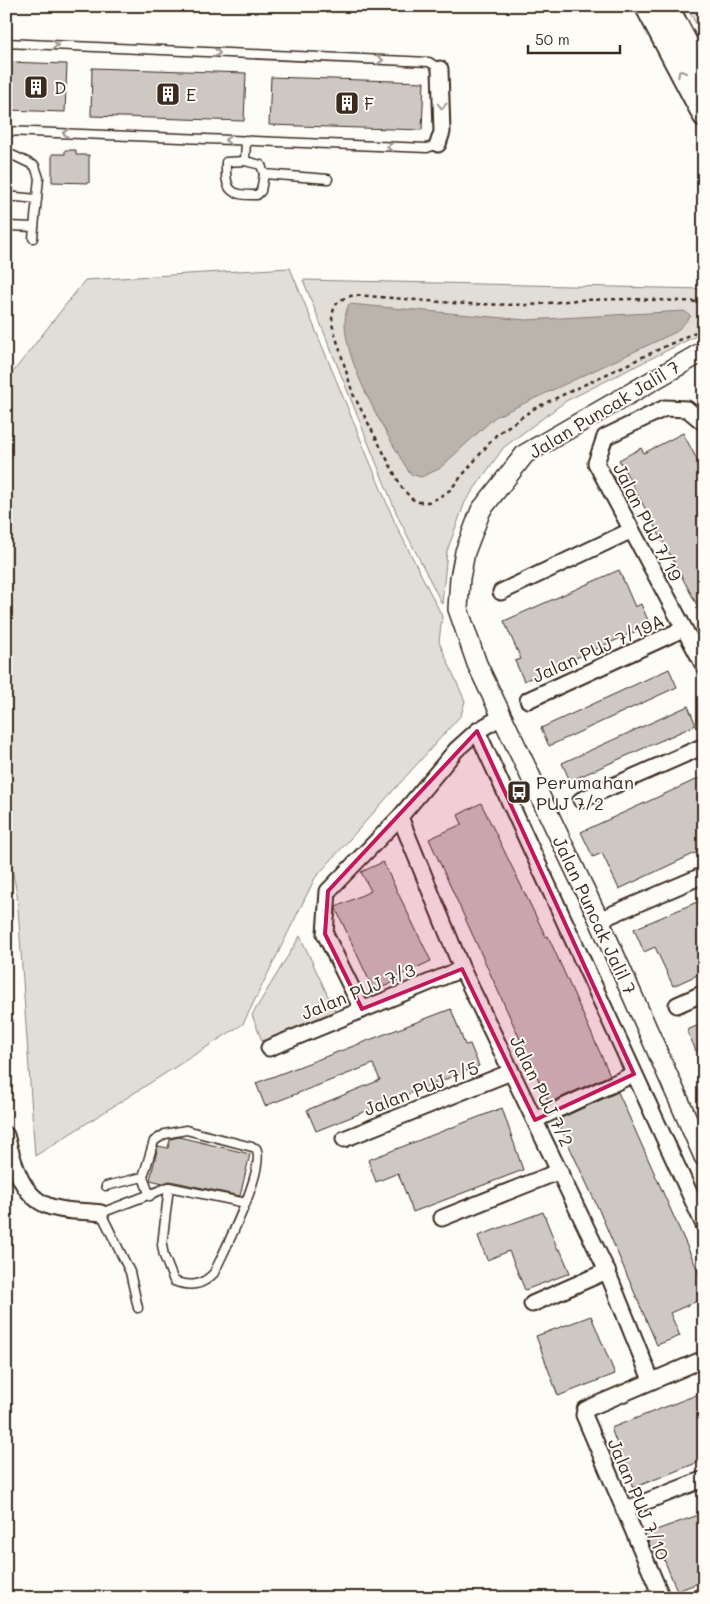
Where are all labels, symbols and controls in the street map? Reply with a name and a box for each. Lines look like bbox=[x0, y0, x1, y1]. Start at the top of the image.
scale bar bbox=[528, 22, 620, 54]
text: 50 m bbox=[535, 29, 570, 49]
one-way arrow bbox=[51, 40, 59, 51]
one-way arrow bbox=[214, 47, 222, 58]
one-way arrow bbox=[376, 54, 384, 65]
one-way arrow bbox=[677, 69, 687, 78]
building icon: D bbox=[23, 74, 49, 100]
place label: D bbox=[54, 75, 66, 99]
building icon: E bbox=[155, 81, 181, 107]
place label: E bbox=[186, 82, 196, 106]
building icon: F bbox=[334, 90, 360, 116]
place label: F bbox=[364, 91, 374, 115]
one-way arrow bbox=[437, 103, 447, 111]
one-way arrow bbox=[61, 128, 69, 139]
one-way arrow bbox=[224, 134, 232, 145]
one-way arrow bbox=[386, 141, 394, 152]
street label: Jalan Puncak Jalil 7 bbox=[524, 354, 684, 464]
street label: Jalan PUJ 7/19 bbox=[608, 459, 688, 585]
street label: Jalan PUJ 7/19A bbox=[528, 608, 668, 688]
place label: Perumahan PUJ 7/2 bbox=[536, 770, 634, 815]
bus stop icon: Perumahan PUJ 7/2 bbox=[506, 779, 532, 805]
street label: Jalan Puncak Jalil 7 bbox=[548, 832, 642, 998]
street label: Jalan PUJ 7/3 bbox=[297, 957, 419, 1025]
street label: Jalan PUJ 7/2 bbox=[505, 1031, 579, 1151]
street label: Jalan PUJ 7/5 bbox=[360, 1055, 482, 1121]
street label: Jalan PUJ 7/10 bbox=[603, 1435, 675, 1563]

